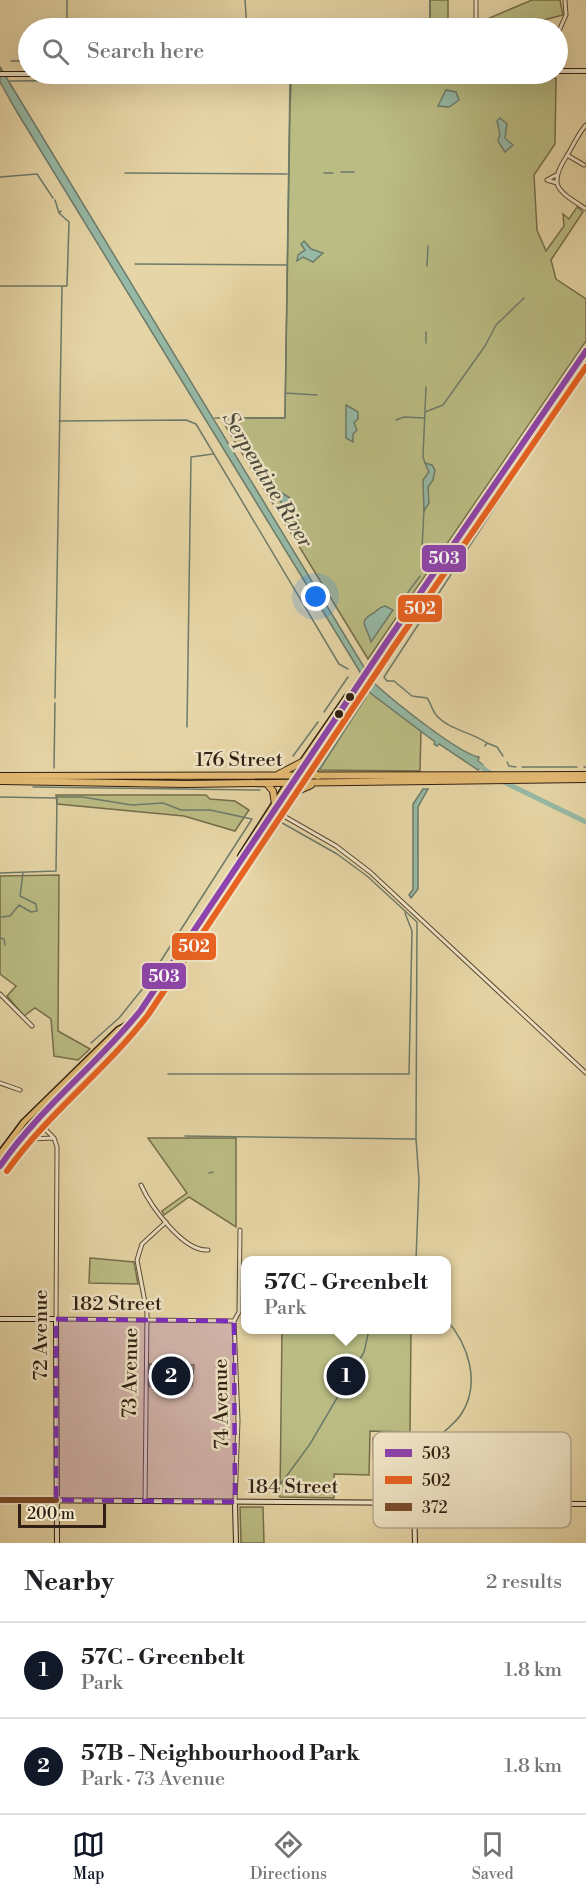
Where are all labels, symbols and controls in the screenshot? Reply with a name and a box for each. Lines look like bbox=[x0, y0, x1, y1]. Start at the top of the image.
search box bbox=[18, 18, 568, 84]
icon: search bbox=[39, 35, 72, 68]
text: Search here bbox=[87, 38, 204, 65]
water label: Serpentine River bbox=[216, 407, 318, 554]
line badge: 503 bbox=[421, 544, 467, 573]
text: 503 bbox=[428, 549, 460, 569]
your location bbox=[301, 582, 330, 611]
line badge: 502 bbox=[397, 594, 443, 623]
text: 502 bbox=[404, 599, 436, 619]
unlabelled marker bbox=[344, 691, 356, 703]
unlabelled marker bbox=[333, 708, 345, 720]
street label: 176 Street bbox=[195, 748, 283, 773]
line badge: 502 bbox=[171, 932, 217, 961]
text: 502 bbox=[178, 937, 210, 957]
line badge: 503 bbox=[141, 962, 187, 990]
text: 503 bbox=[148, 967, 180, 987]
popup bbox=[241, 1256, 451, 1334]
text: 57C - Greenbelt bbox=[264, 1269, 428, 1296]
street label: 72 Avenue bbox=[29, 1289, 54, 1381]
street label: 182 Street bbox=[72, 1292, 162, 1317]
text: Park bbox=[264, 1296, 306, 1321]
street label: 73 Avenue bbox=[118, 1327, 144, 1419]
pin: 2 bbox=[152, 1354, 190, 1398]
pin: 1 bbox=[326, 1354, 366, 1398]
street label: 74 Avenue bbox=[209, 1358, 235, 1450]
legend bbox=[373, 1432, 571, 1528]
text: 503 bbox=[422, 1444, 450, 1464]
text: 502 bbox=[422, 1471, 450, 1491]
street label: 184 Street bbox=[247, 1475, 339, 1500]
text: 372 bbox=[422, 1498, 448, 1518]
scale bar bbox=[18, 1501, 106, 1528]
text: 200 m bbox=[27, 1504, 75, 1524]
text: Nearby bbox=[24, 1566, 114, 1598]
text: 2 results bbox=[486, 1570, 562, 1595]
text: 57C - Greenbelt bbox=[81, 1644, 244, 1671]
text: 1 bbox=[39, 1658, 48, 1683]
text: 1.8 km bbox=[504, 1658, 562, 1683]
text: Park bbox=[81, 1671, 123, 1696]
text: 57B - Neighbourhood Park bbox=[81, 1740, 360, 1767]
text: 2 bbox=[37, 1754, 50, 1779]
text: 1.8 km bbox=[504, 1754, 562, 1779]
text: Park · 73 Avenue bbox=[81, 1767, 225, 1792]
tab: Map bbox=[72, 1828, 105, 1884]
tab: Directions bbox=[250, 1828, 327, 1884]
tab: Saved bbox=[472, 1828, 514, 1884]

